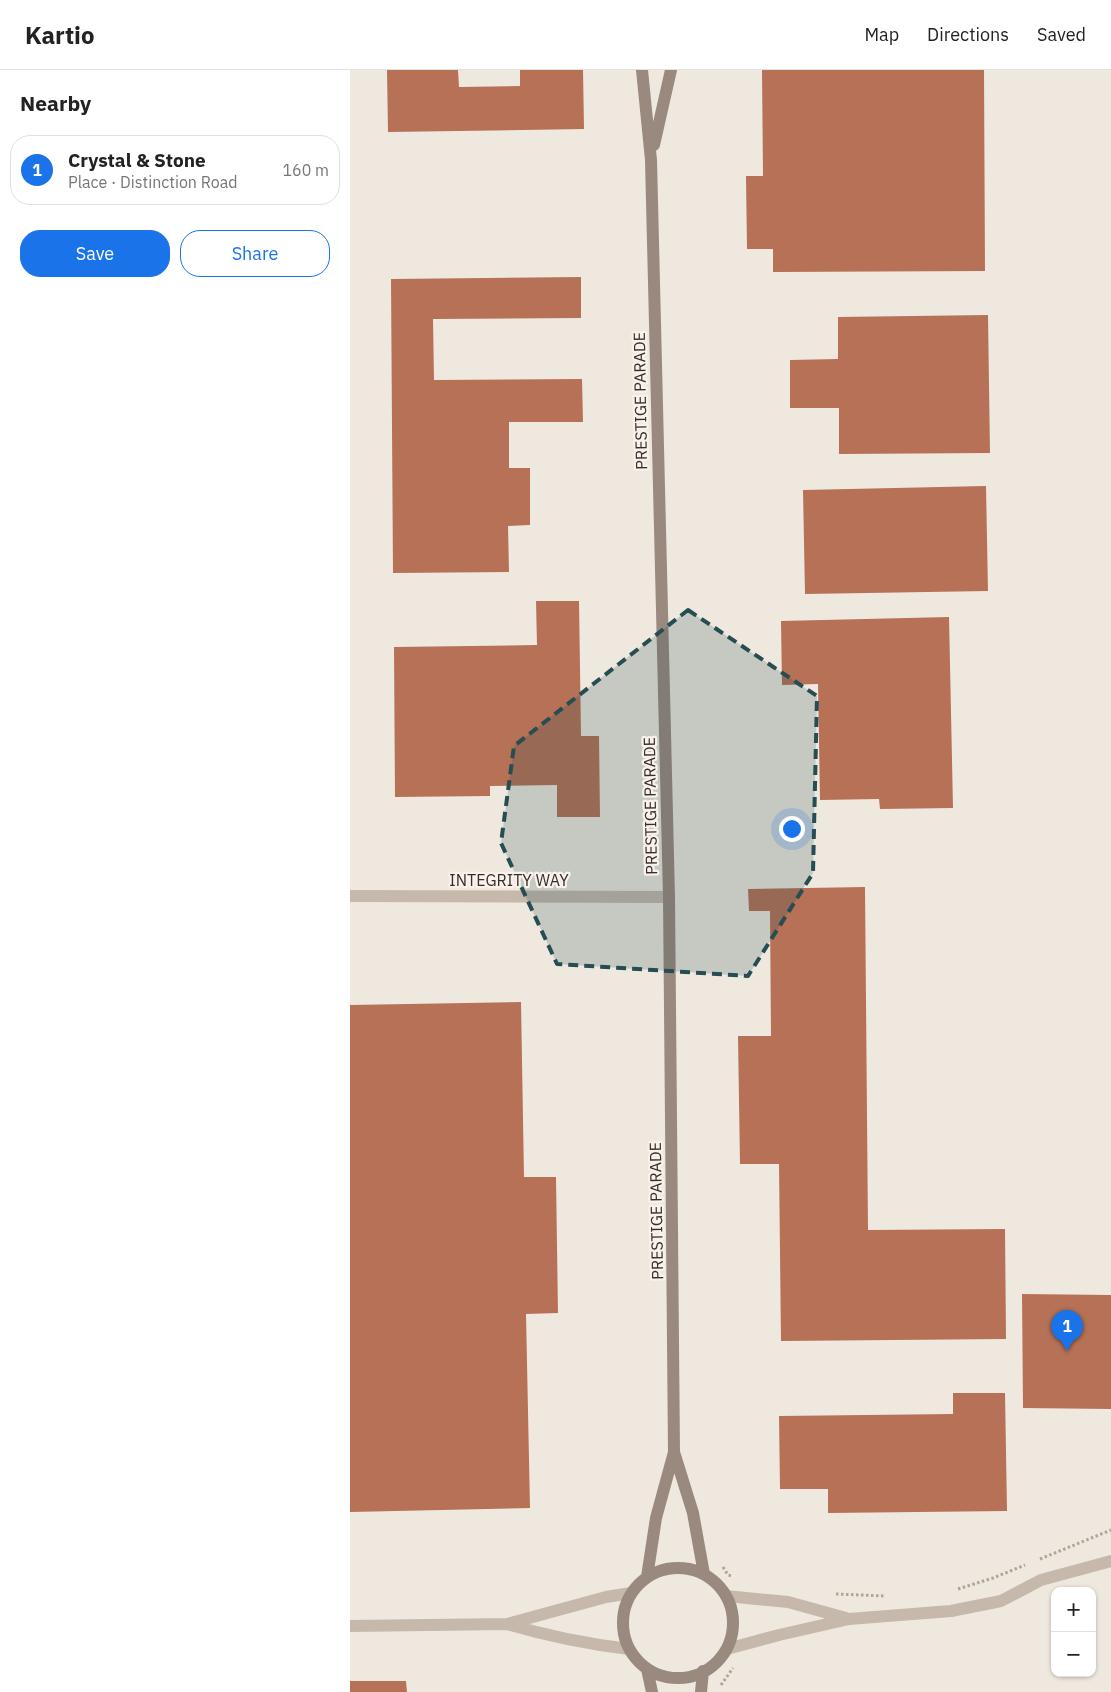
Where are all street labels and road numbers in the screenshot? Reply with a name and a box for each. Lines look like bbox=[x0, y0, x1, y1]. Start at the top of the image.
street label: PRESTIGE PARADE bbox=[629, 332, 651, 470]
street label: PRESTIGE PARADE bbox=[639, 737, 661, 875]
street label: INTEGRITY WAY bbox=[449, 870, 569, 890]
street label: PRESTIGE PARADE bbox=[645, 1142, 667, 1280]

